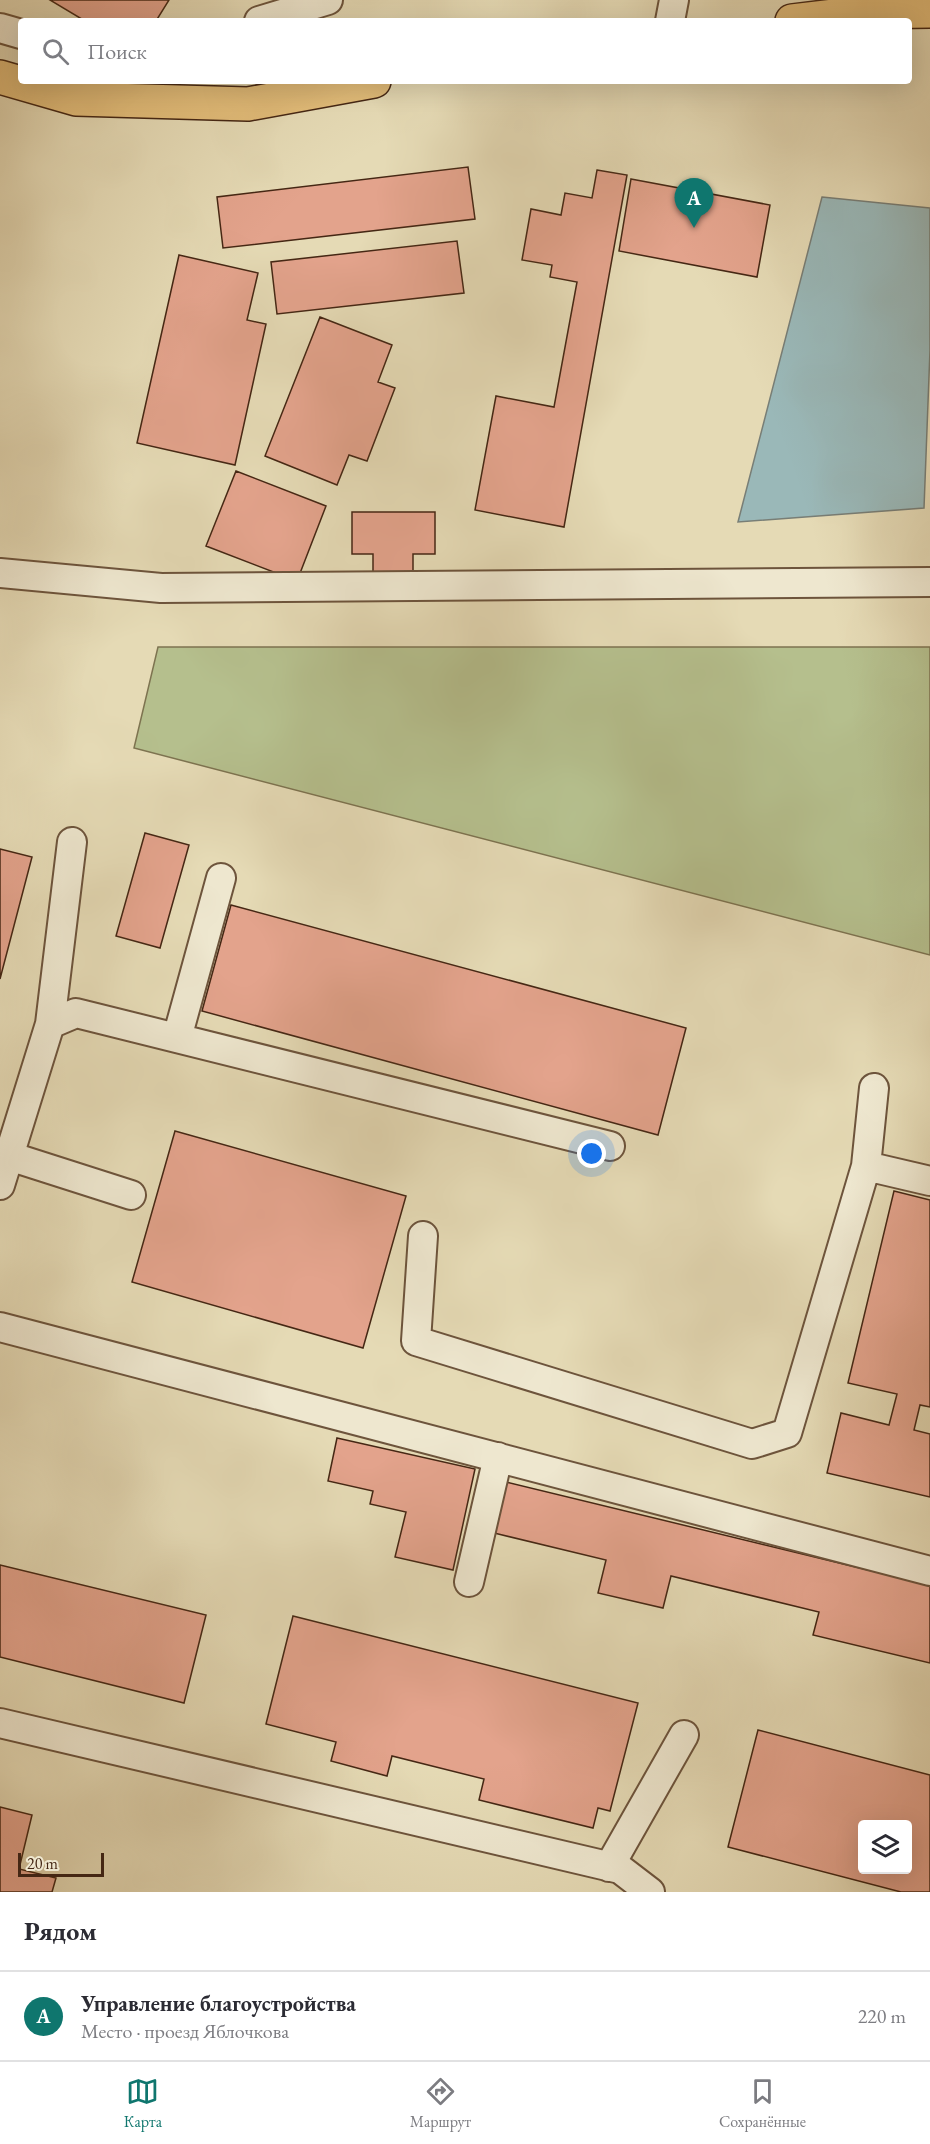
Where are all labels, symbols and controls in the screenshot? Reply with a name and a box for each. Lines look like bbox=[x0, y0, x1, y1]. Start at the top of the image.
search box bbox=[18, 18, 912, 84]
icon: search bbox=[39, 35, 72, 68]
text: Поиск bbox=[87, 37, 147, 66]
pin: A bbox=[674, 178, 714, 228]
your location bbox=[577, 1139, 606, 1168]
map controls bbox=[858, 1820, 912, 1874]
button: layers bbox=[858, 1820, 912, 1874]
scale bar bbox=[18, 1850, 104, 1878]
text: 20 m bbox=[27, 1853, 58, 1874]
text: Рядом bbox=[24, 1914, 97, 1948]
text: Управление благоустройства bbox=[81, 1989, 356, 2018]
text: A bbox=[36, 2003, 51, 2029]
text: 220 m bbox=[858, 2003, 906, 2029]
text: Место · проезд Яблочкова bbox=[81, 2018, 289, 2044]
tab: Карта bbox=[124, 2075, 162, 2132]
tab: Маршрут bbox=[410, 2075, 471, 2132]
tab: Сохранённые bbox=[719, 2075, 806, 2132]

